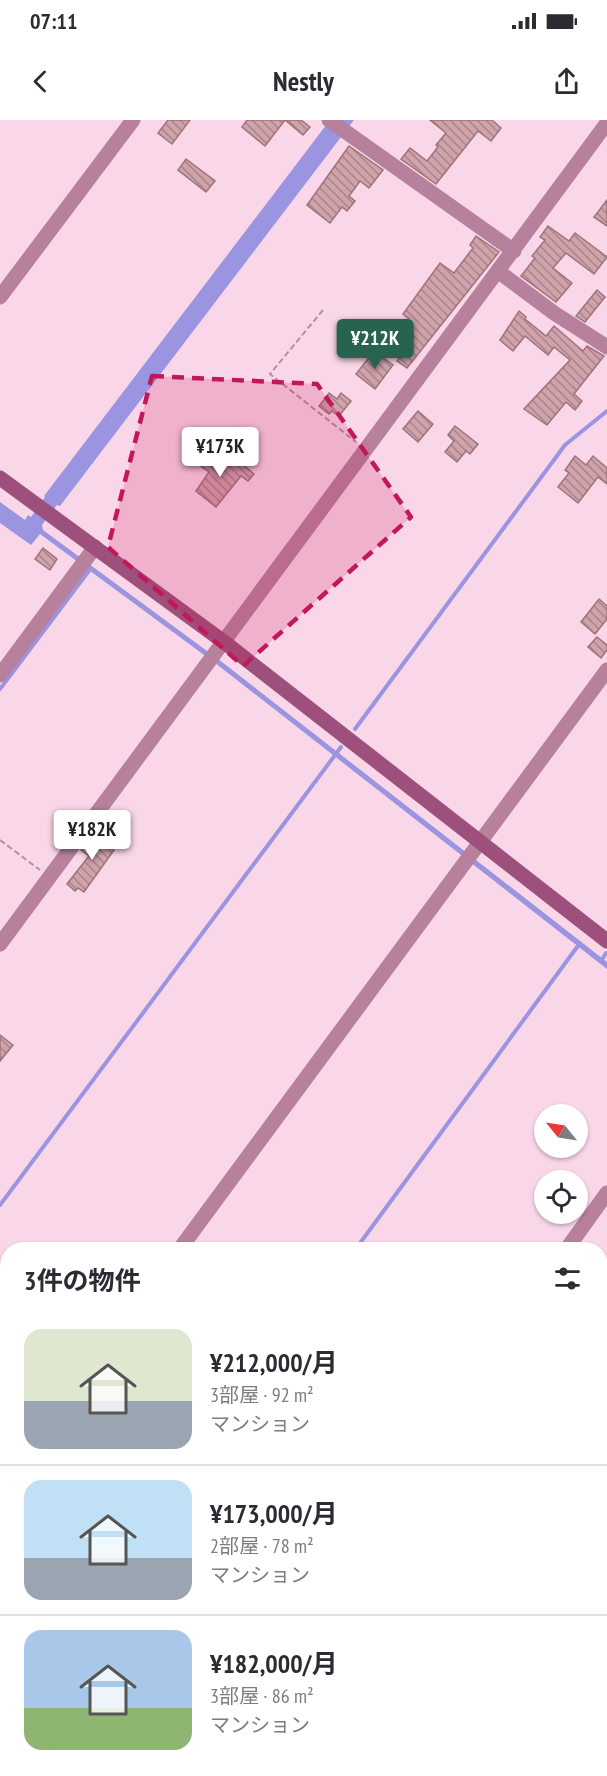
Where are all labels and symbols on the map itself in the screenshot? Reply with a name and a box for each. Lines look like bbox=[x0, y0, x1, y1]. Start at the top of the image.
pin: ¥212K bbox=[333, 319, 417, 370]
pin: ¥173K bbox=[178, 427, 262, 478]
pin: ¥182K bbox=[50, 810, 134, 861]
north arrow bbox=[534, 1104, 588, 1158]

